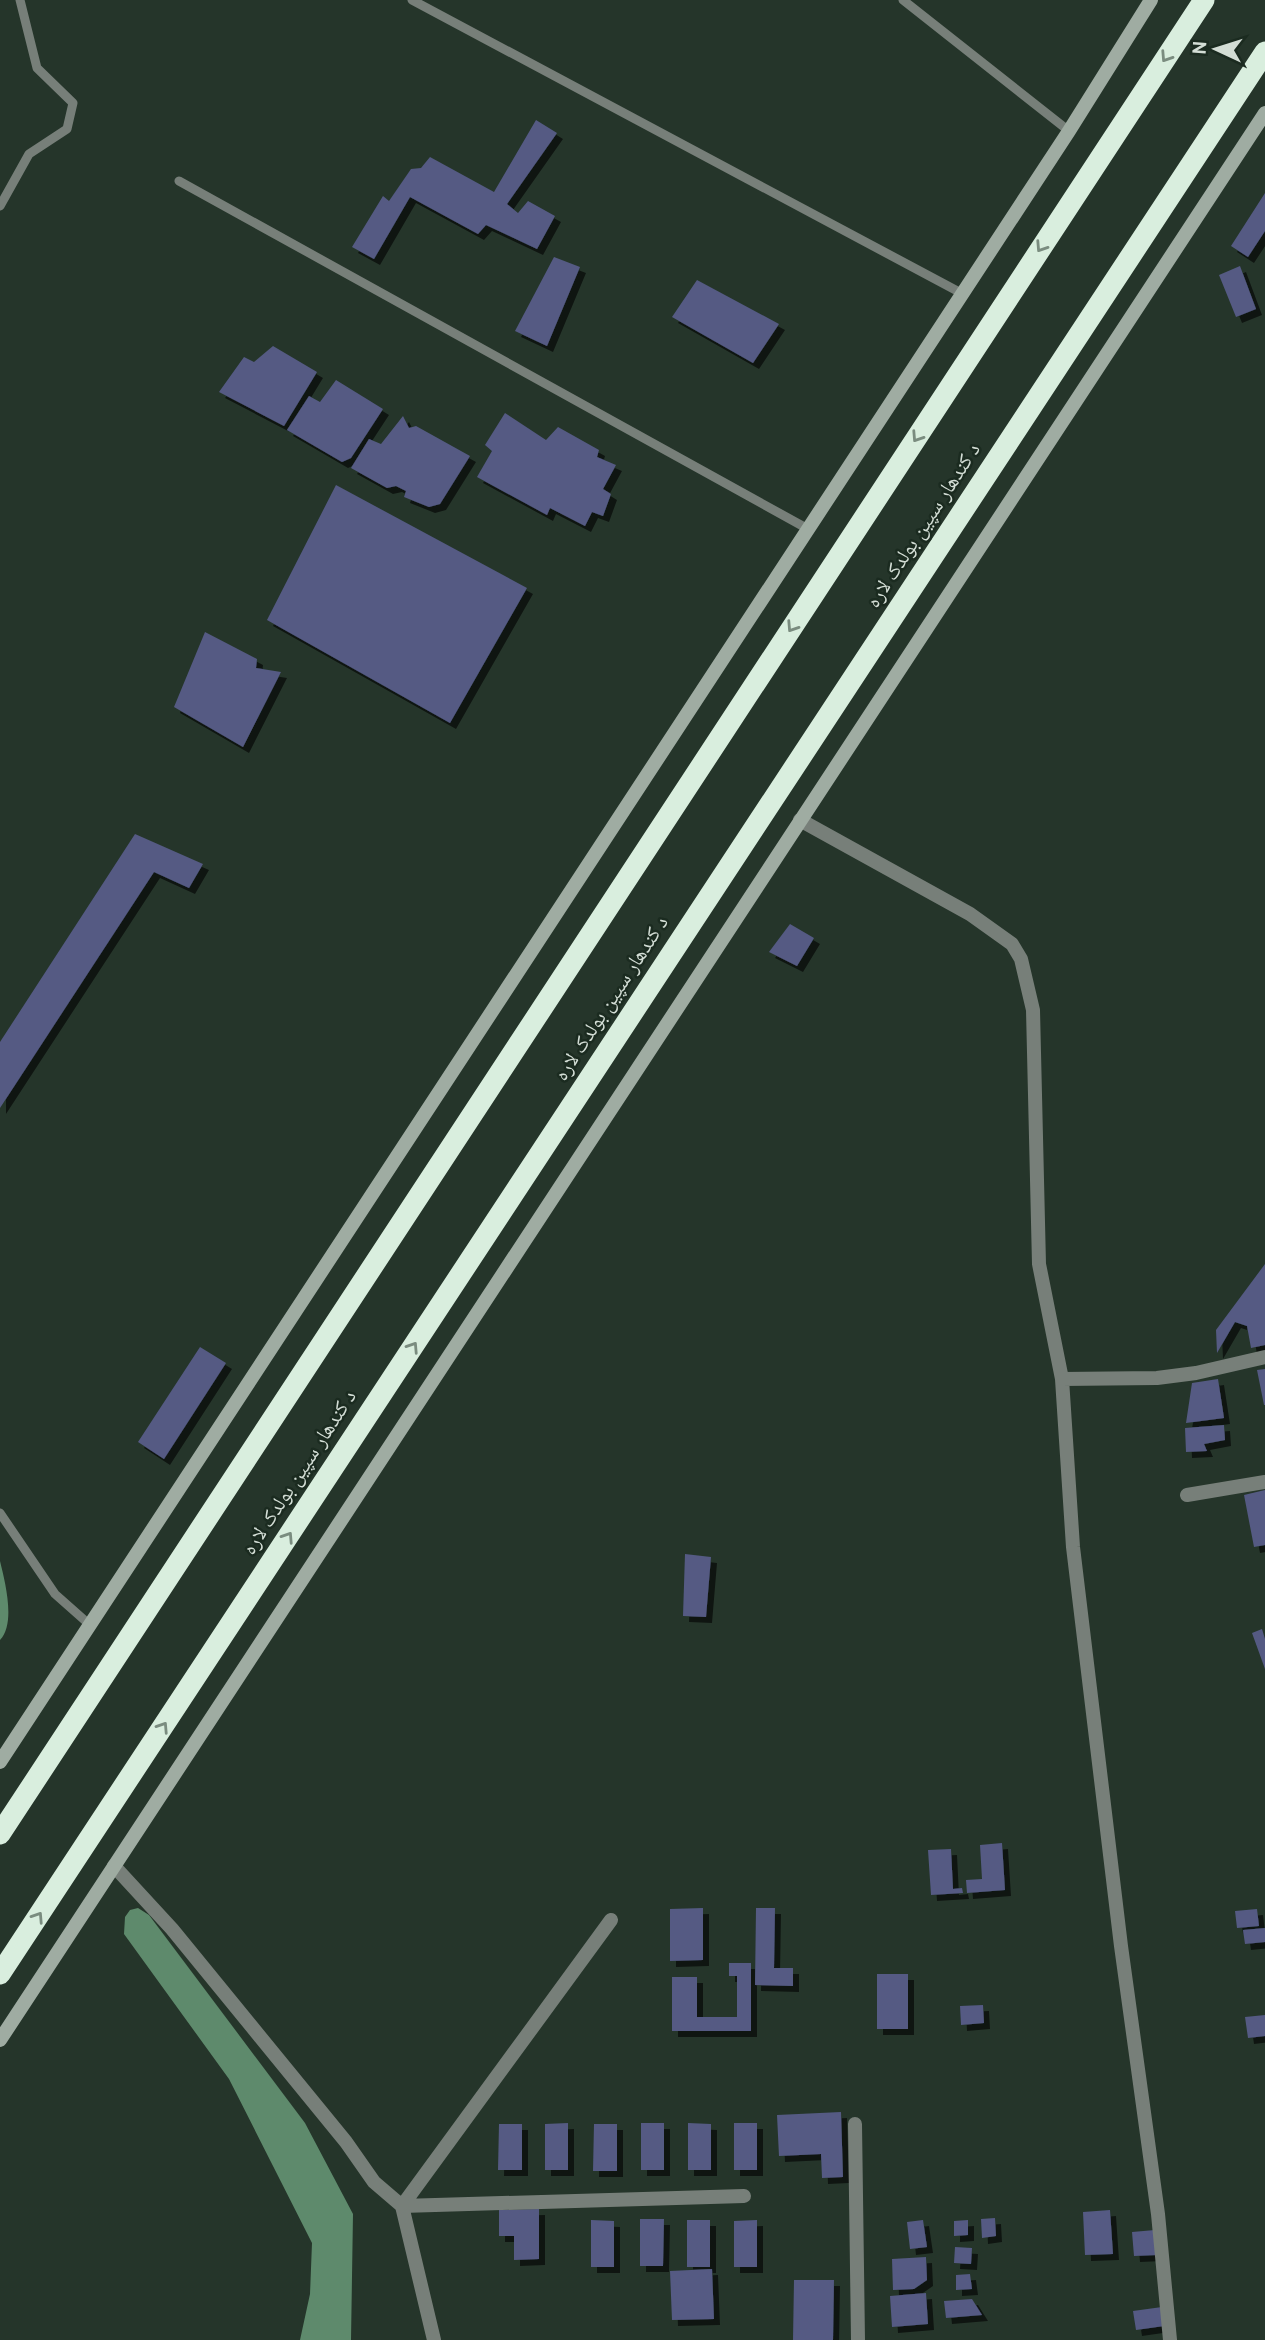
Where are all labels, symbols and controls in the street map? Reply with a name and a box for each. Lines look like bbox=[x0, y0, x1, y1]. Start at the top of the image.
north arrow bbox=[1181, 14, 1251, 84]
text: N bbox=[1189, 40, 1213, 56]
one-way arrow bbox=[1162, 49, 1175, 62]
one-way arrow bbox=[1037, 239, 1050, 252]
one-way arrow bbox=[912, 429, 925, 442]
street label: د کندهار سپین بولدک لاره bbox=[861, 438, 987, 614]
one-way arrow bbox=[787, 620, 800, 633]
street label: د کندهار سپین بولدک لاره bbox=[549, 911, 675, 1087]
one-way arrow bbox=[404, 1341, 417, 1354]
street label: د کندهار سپین بولدک لاره bbox=[237, 1385, 363, 1561]
one-way arrow bbox=[279, 1531, 292, 1544]
one-way arrow bbox=[154, 1721, 167, 1734]
one-way arrow bbox=[29, 1912, 42, 1925]

